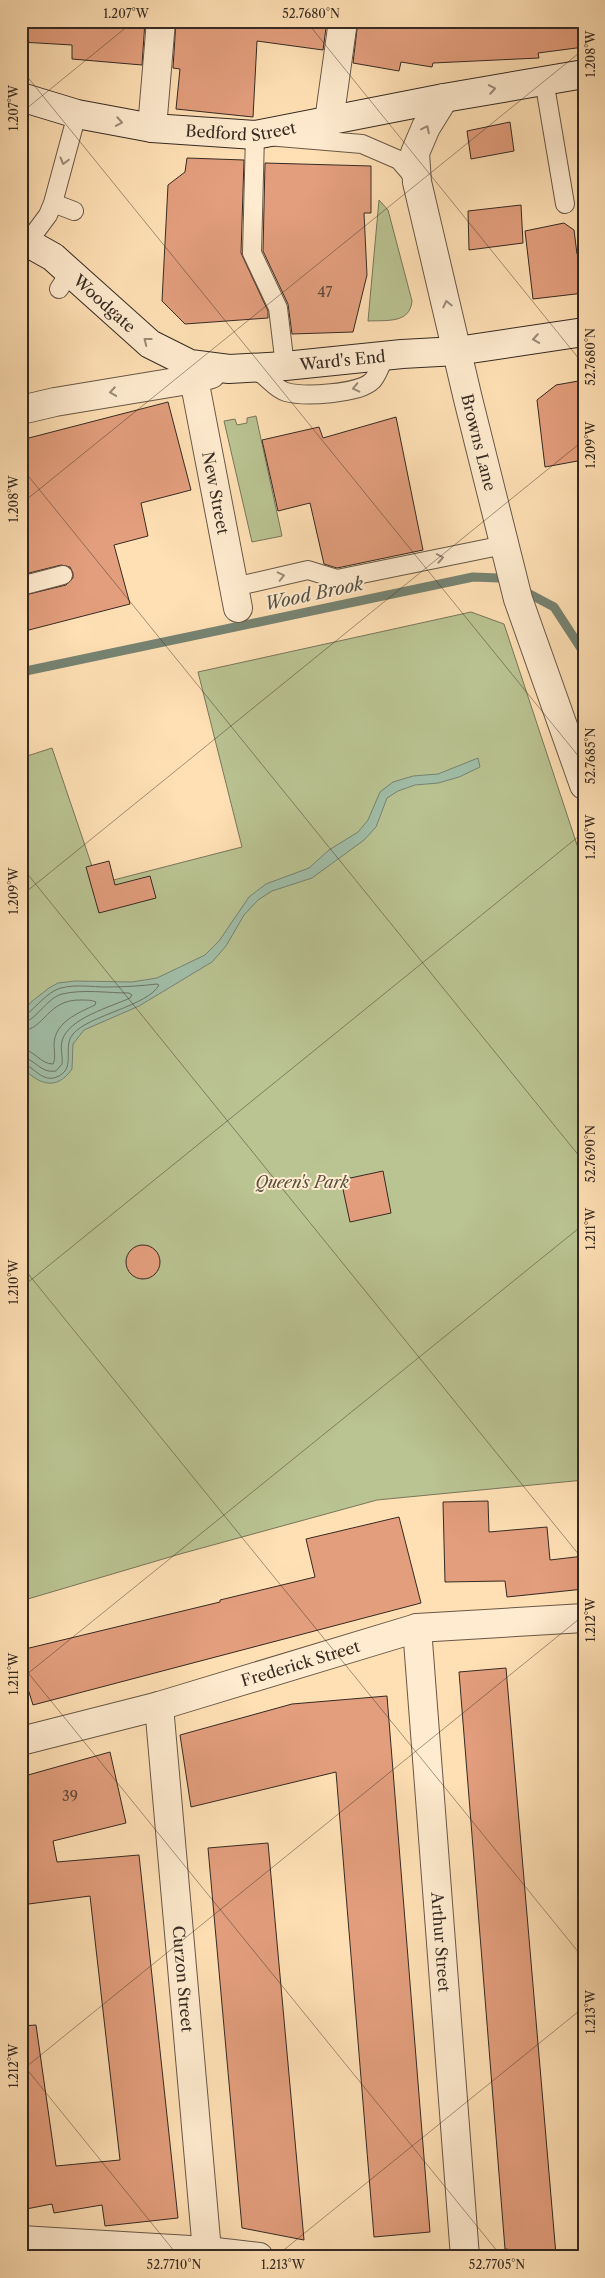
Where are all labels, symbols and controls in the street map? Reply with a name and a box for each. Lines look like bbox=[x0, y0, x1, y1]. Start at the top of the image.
text: 1.207°W bbox=[103, 6, 150, 21]
text: 52.7680°N bbox=[282, 6, 340, 21]
text: 1.208°W bbox=[583, 30, 598, 77]
text: 1.207°W bbox=[6, 84, 21, 131]
one-way arrow bbox=[487, 85, 496, 95]
one-way arrow bbox=[115, 117, 124, 127]
street label: Bedford Street bbox=[185, 117, 298, 146]
one-way arrow bbox=[419, 125, 430, 134]
one-way arrow bbox=[59, 157, 70, 166]
street label: Woodgate bbox=[68, 269, 140, 336]
house number: 47 bbox=[318, 283, 333, 301]
one-way arrow bbox=[442, 299, 453, 308]
text: 52.7680°N bbox=[583, 328, 598, 386]
one-way arrow bbox=[531, 333, 539, 344]
one-way arrow bbox=[144, 338, 153, 347]
street label: Ward's End bbox=[298, 346, 387, 375]
one-way arrow bbox=[352, 382, 361, 393]
one-way arrow bbox=[108, 387, 117, 397]
street label: Browns Lane bbox=[457, 392, 501, 493]
text: 1.209°W bbox=[583, 421, 598, 468]
street label: New Street bbox=[198, 450, 234, 536]
text: 1.208°W bbox=[6, 475, 21, 522]
one-way arrow bbox=[435, 554, 444, 564]
one-way arrow bbox=[277, 572, 286, 582]
water label: Wood Brook bbox=[262, 573, 366, 615]
text: 52.7685°N bbox=[583, 728, 598, 784]
text: 1.210°W bbox=[583, 814, 598, 859]
text: 1.209°W bbox=[6, 867, 21, 914]
text: 52.7690°N bbox=[583, 1125, 598, 1183]
park label: Queen's Park bbox=[255, 1172, 349, 1192]
text: 1.211°W bbox=[583, 1207, 598, 1250]
text: 1.210°W bbox=[6, 1259, 21, 1304]
text: 1.212°W bbox=[583, 1597, 598, 1642]
street label: Frederick Street bbox=[238, 1636, 362, 1691]
text: 1.211°W bbox=[6, 1652, 21, 1695]
house number: 39 bbox=[62, 1787, 78, 1805]
street label: Arthur Street bbox=[427, 1890, 455, 1993]
street label: Curzon Street bbox=[168, 1925, 198, 2033]
text: 1.213°W bbox=[583, 1989, 598, 2034]
text: 1.212°W bbox=[6, 2043, 21, 2088]
text: 52.7710°N bbox=[147, 2257, 201, 2272]
text: 1.213°W bbox=[261, 2257, 306, 2272]
text: 52.7705°N bbox=[469, 2257, 525, 2272]

